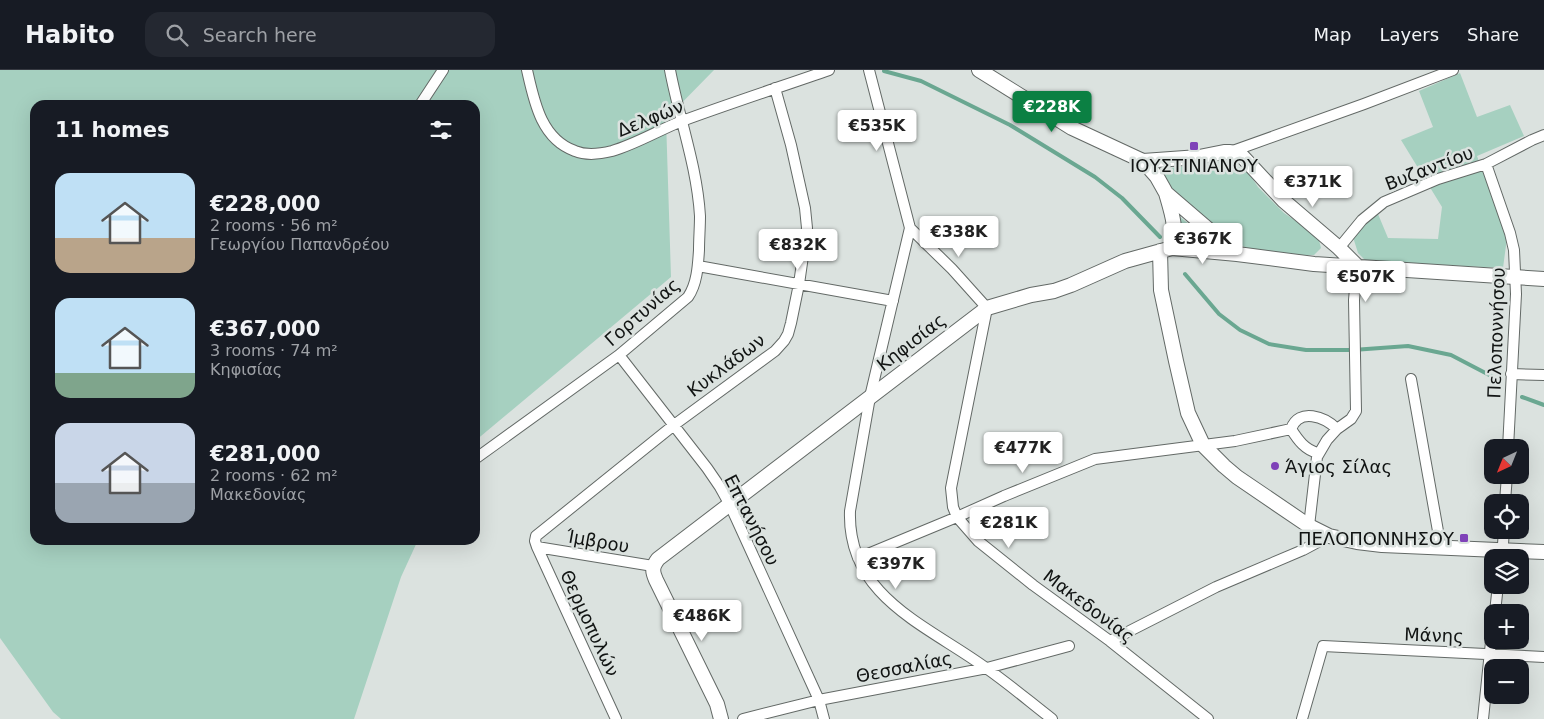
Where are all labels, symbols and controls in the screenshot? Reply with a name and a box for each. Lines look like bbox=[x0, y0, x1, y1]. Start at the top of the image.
search box bbox=[145, 12, 495, 57]
text: Habito bbox=[25, 21, 115, 49]
icon: search bbox=[163, 21, 191, 49]
text: Search here bbox=[203, 24, 317, 46]
text: Map bbox=[1313, 24, 1351, 45]
text: Layers bbox=[1379, 24, 1439, 45]
text: Share bbox=[1467, 24, 1519, 45]
pin: €228K bbox=[1017, 90, 1087, 133]
street label: Δελφών bbox=[614, 95, 686, 141]
text: €228K bbox=[1024, 97, 1080, 116]
pin: €535K bbox=[842, 109, 912, 152]
icon: filters bbox=[427, 116, 455, 144]
text: €535K bbox=[849, 116, 905, 135]
text: 11 homes bbox=[55, 118, 170, 142]
marker: ΙΟΥΣΤΙΝΙΑΝΟΥ bbox=[1188, 140, 1200, 152]
street label: Βυζαντίου bbox=[1382, 142, 1476, 194]
place label: ΙΟΥΣΤΙΝΙΑΝΟΥ bbox=[1130, 155, 1259, 176]
pin: €371K bbox=[1278, 166, 1348, 208]
text: €371K bbox=[1285, 172, 1341, 191]
text: €228,000 bbox=[210, 192, 320, 216]
icon: home bbox=[95, 193, 155, 253]
text: 2 rooms · 56 m² bbox=[210, 216, 338, 235]
pin: €338K bbox=[924, 216, 994, 258]
text: €338K bbox=[931, 222, 987, 241]
pin: €367K bbox=[1168, 222, 1238, 265]
pin: €832K bbox=[763, 228, 833, 271]
text: €367K bbox=[1175, 229, 1231, 248]
text: Γεωργίου Παπανδρέου bbox=[210, 235, 389, 254]
text: €832K bbox=[770, 235, 826, 254]
pin: €507K bbox=[1331, 260, 1401, 303]
text: €507K bbox=[1338, 267, 1394, 286]
street label: Πελοποννήσου bbox=[1483, 267, 1509, 399]
street label: Γορτυνίας bbox=[600, 274, 684, 350]
street label: Κηφισίας bbox=[873, 309, 949, 375]
text: €367,000 bbox=[210, 317, 320, 341]
icon: home bbox=[95, 318, 155, 378]
street label: Κυκλάδων bbox=[683, 329, 769, 401]
text: 3 rooms · 74 m² bbox=[210, 341, 338, 360]
text: Κηφισίας bbox=[210, 360, 282, 379]
pin: €477K bbox=[988, 432, 1058, 474]
text: €477K bbox=[995, 438, 1051, 457]
north arrow bbox=[1484, 439, 1529, 484]
map controls bbox=[1484, 439, 1529, 704]
text: €281,000 bbox=[210, 442, 320, 466]
icon: home bbox=[95, 443, 155, 503]
place label: Άγιος Σίλας bbox=[1285, 456, 1392, 477]
marker: Άγιος Σίλας bbox=[1269, 460, 1281, 472]
text: 2 rooms · 62 m² bbox=[210, 466, 338, 485]
street label: Επτανήσου bbox=[720, 471, 784, 569]
text: Μακεδονίας bbox=[210, 485, 306, 504]
button: locate bbox=[1484, 494, 1529, 539]
pin: €281K bbox=[974, 506, 1044, 549]
text: €281K bbox=[981, 513, 1037, 532]
street label: Ίμβρου bbox=[564, 525, 631, 557]
place label: ΠΕΛΟΠΟΝΝΗΣΟΥ bbox=[1298, 528, 1455, 549]
marker: ΠΕΛΟΠΟΝΝΗΣΟΥ bbox=[1458, 532, 1470, 544]
pin: €397K bbox=[861, 548, 931, 590]
button: layers bbox=[1484, 549, 1529, 594]
text: €397K bbox=[868, 554, 924, 573]
street label: Μακεδονίας bbox=[1039, 565, 1139, 647]
street label: Θερμοπυλών bbox=[556, 567, 624, 679]
pin: €486K bbox=[667, 600, 737, 642]
button: + bbox=[1484, 604, 1529, 649]
text: €486K bbox=[674, 606, 730, 625]
street label: Μάνης bbox=[1404, 623, 1464, 647]
street label: Θεσσαλίας bbox=[854, 647, 954, 687]
button: − bbox=[1484, 659, 1529, 704]

